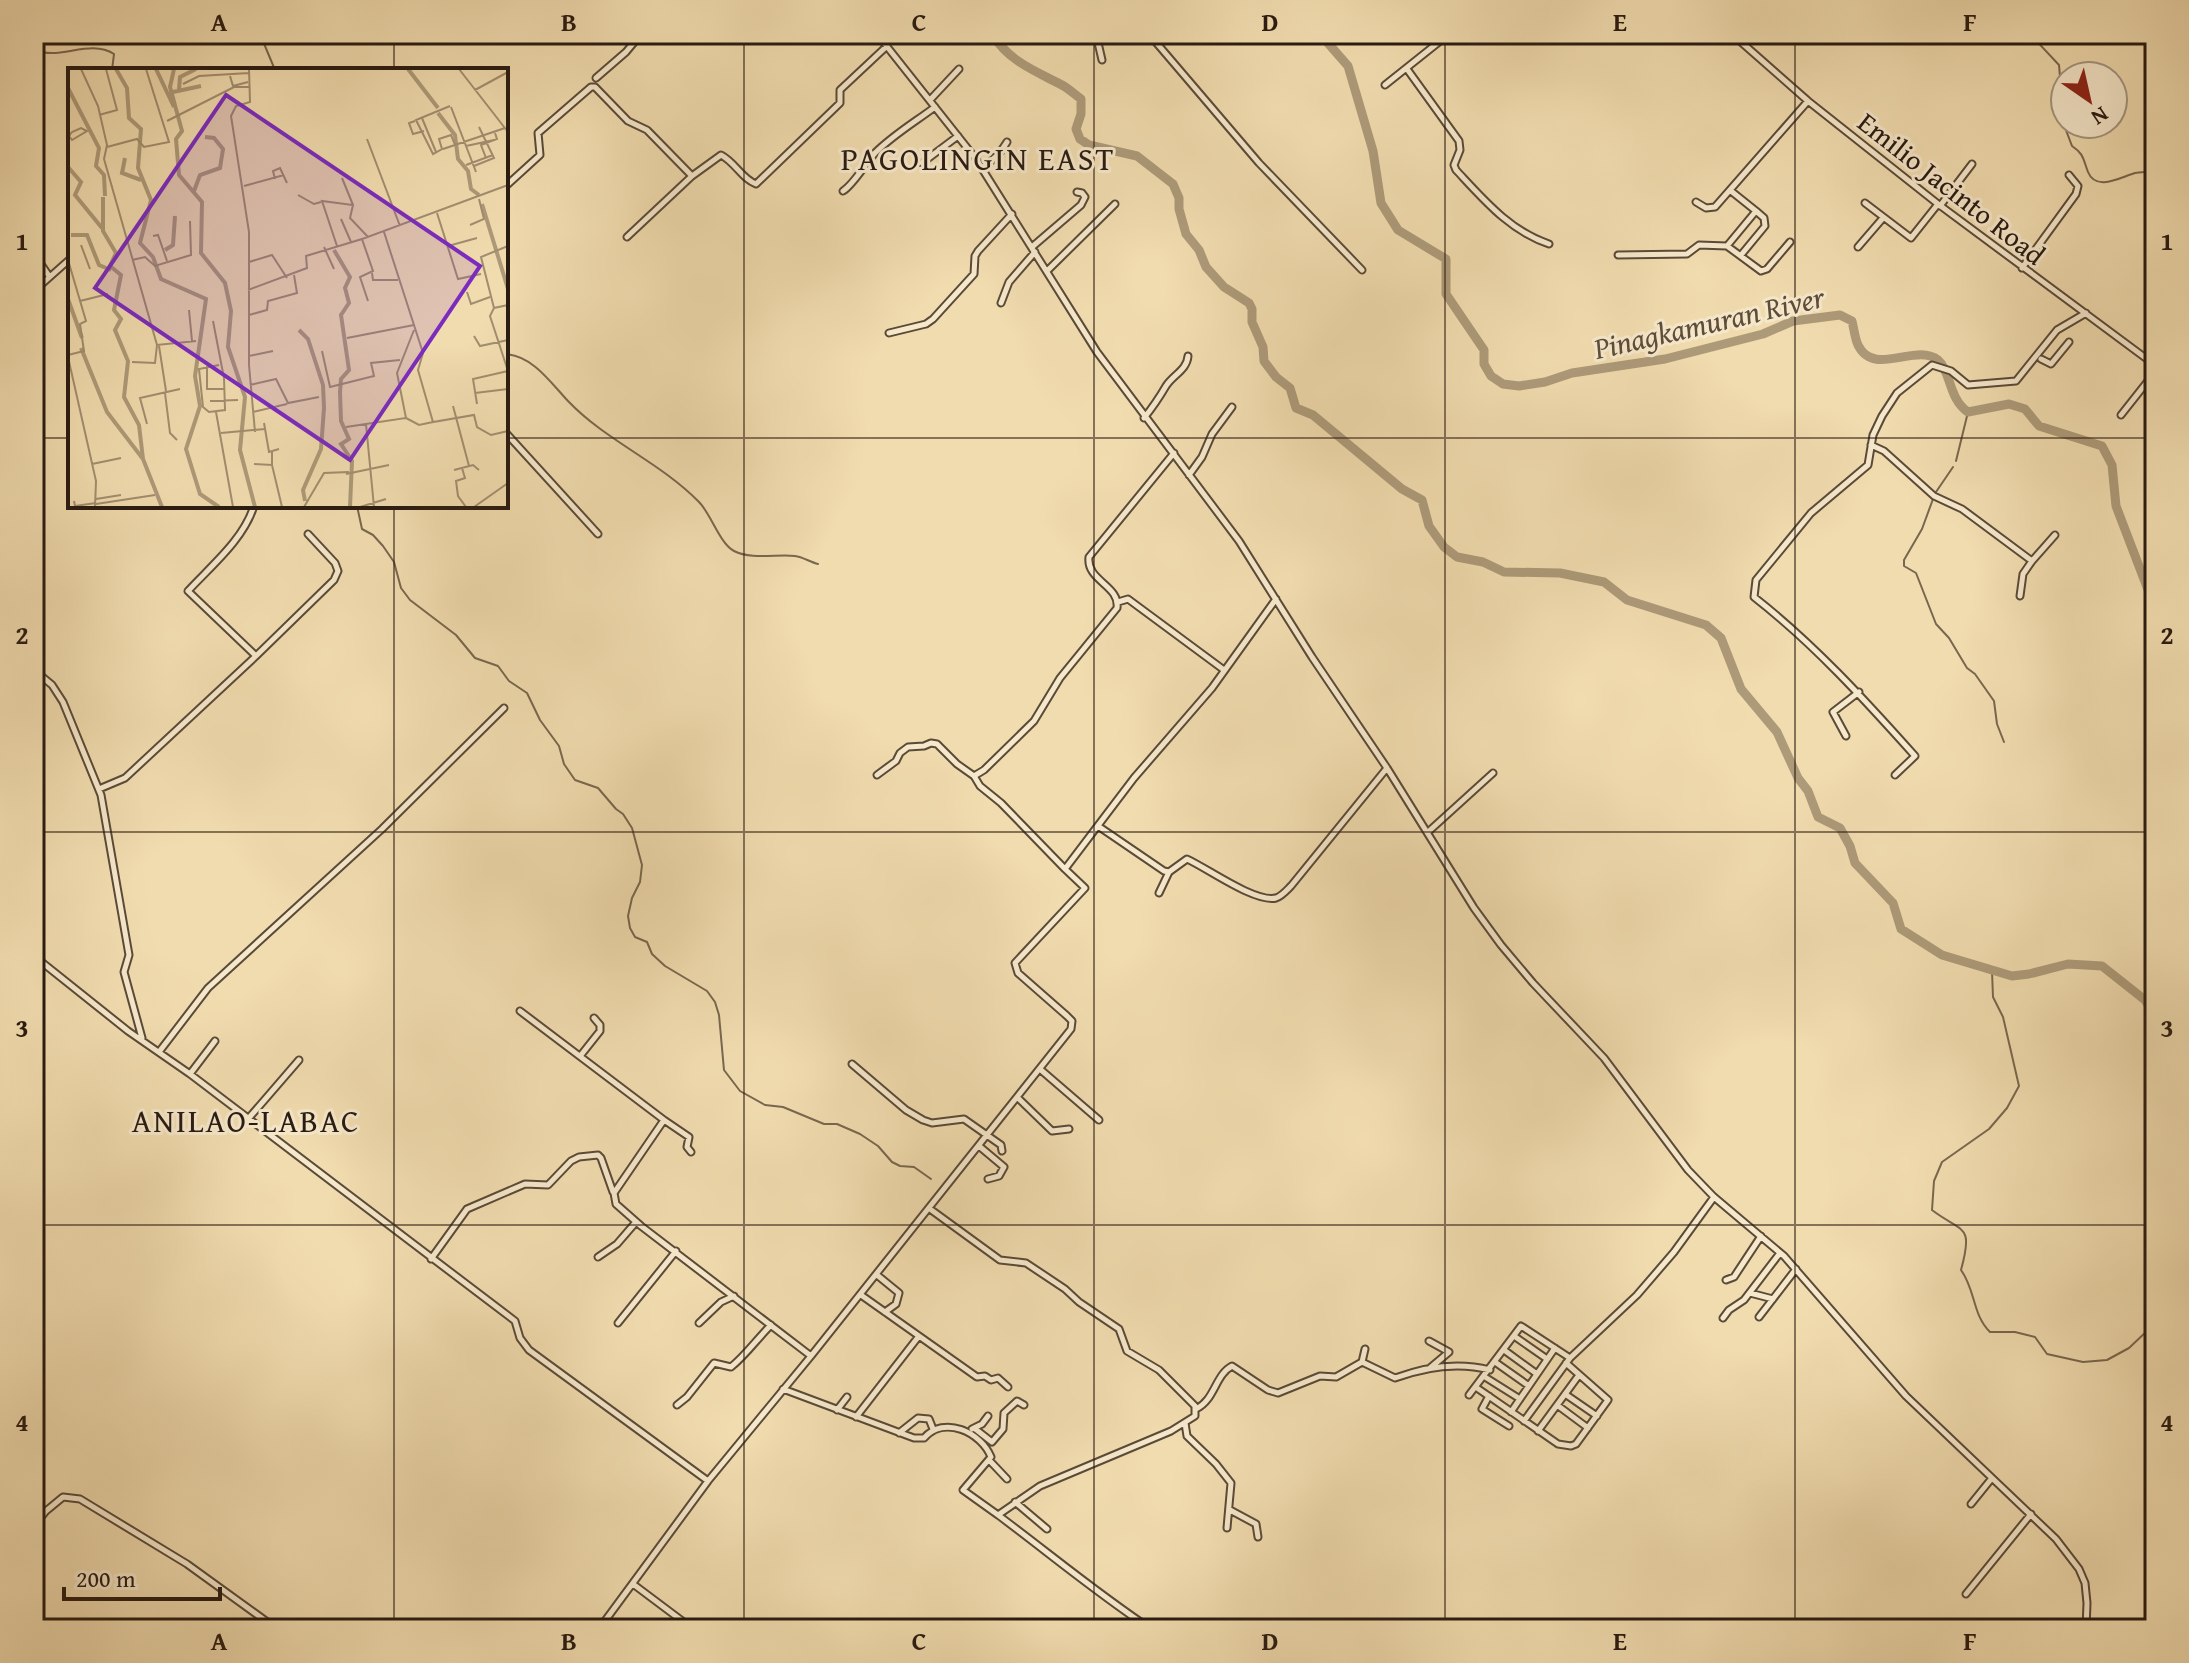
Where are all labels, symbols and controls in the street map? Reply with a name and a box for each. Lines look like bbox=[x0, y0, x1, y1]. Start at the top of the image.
text: A bbox=[211, 2, 228, 41]
text: B bbox=[561, 2, 577, 41]
text: C bbox=[912, 2, 926, 41]
text: D bbox=[1262, 2, 1278, 41]
text: E bbox=[1613, 2, 1627, 41]
text: F bbox=[1963, 2, 1977, 41]
north arrow bbox=[2049, 60, 2129, 140]
inset map bbox=[68, 68, 508, 508]
text: N bbox=[2085, 99, 2115, 134]
street label: Emilio Jacinto Road bbox=[1850, 102, 2055, 274]
district label: PAGOLINGIN EAST bbox=[841, 135, 1115, 182]
text: 1 bbox=[15, 221, 29, 260]
text: 1 bbox=[2160, 221, 2174, 260]
water label: Pinagkamuran River bbox=[1588, 274, 1829, 370]
text: 2 bbox=[15, 615, 29, 654]
text: 2 bbox=[2160, 615, 2174, 654]
text: 3 bbox=[15, 1008, 29, 1047]
text: 3 bbox=[2160, 1008, 2174, 1047]
district label: ANILAO-LABAC bbox=[132, 1097, 360, 1144]
text: 4 bbox=[15, 1402, 29, 1441]
text: 4 bbox=[2160, 1402, 2174, 1441]
scale bar bbox=[64, 1551, 220, 1601]
text: 200 m bbox=[76, 1561, 136, 1596]
text: A bbox=[211, 1621, 228, 1660]
text: B bbox=[561, 1621, 577, 1660]
text: C bbox=[912, 1621, 926, 1660]
text: D bbox=[1262, 1621, 1278, 1660]
text: E bbox=[1613, 1621, 1627, 1660]
text: F bbox=[1963, 1621, 1977, 1660]

